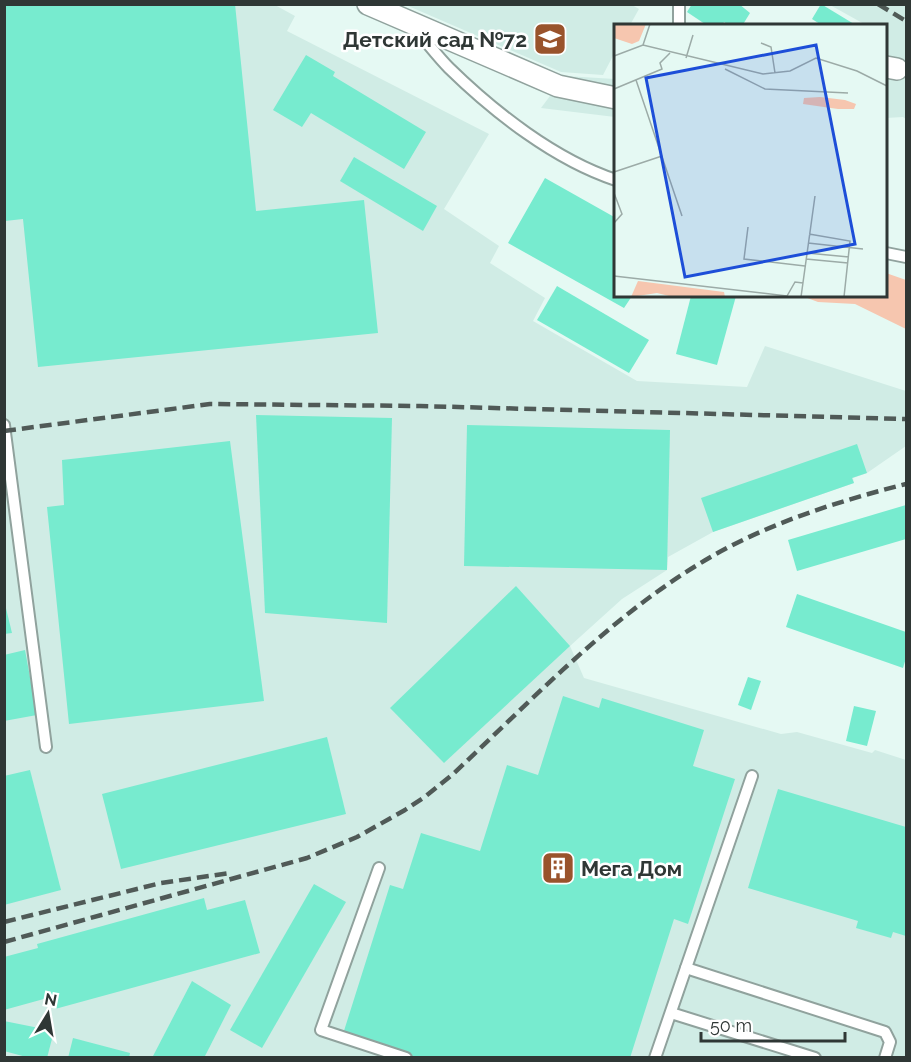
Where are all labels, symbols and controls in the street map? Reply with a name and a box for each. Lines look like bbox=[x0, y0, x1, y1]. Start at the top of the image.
school or university icon: Детский сад №72 bbox=[532, 21, 568, 57]
inset map bbox=[614, 24, 887, 297]
place label: Детский сад №72 bbox=[343, 27, 527, 52]
building icon: Мега Дом bbox=[540, 850, 576, 886]
place label: Мега Дом bbox=[581, 856, 682, 881]
north arrow bbox=[18, 984, 78, 1044]
text: N bbox=[43, 989, 59, 1010]
scale bar bbox=[701, 1005, 845, 1043]
text: 50 m bbox=[710, 1015, 752, 1036]

